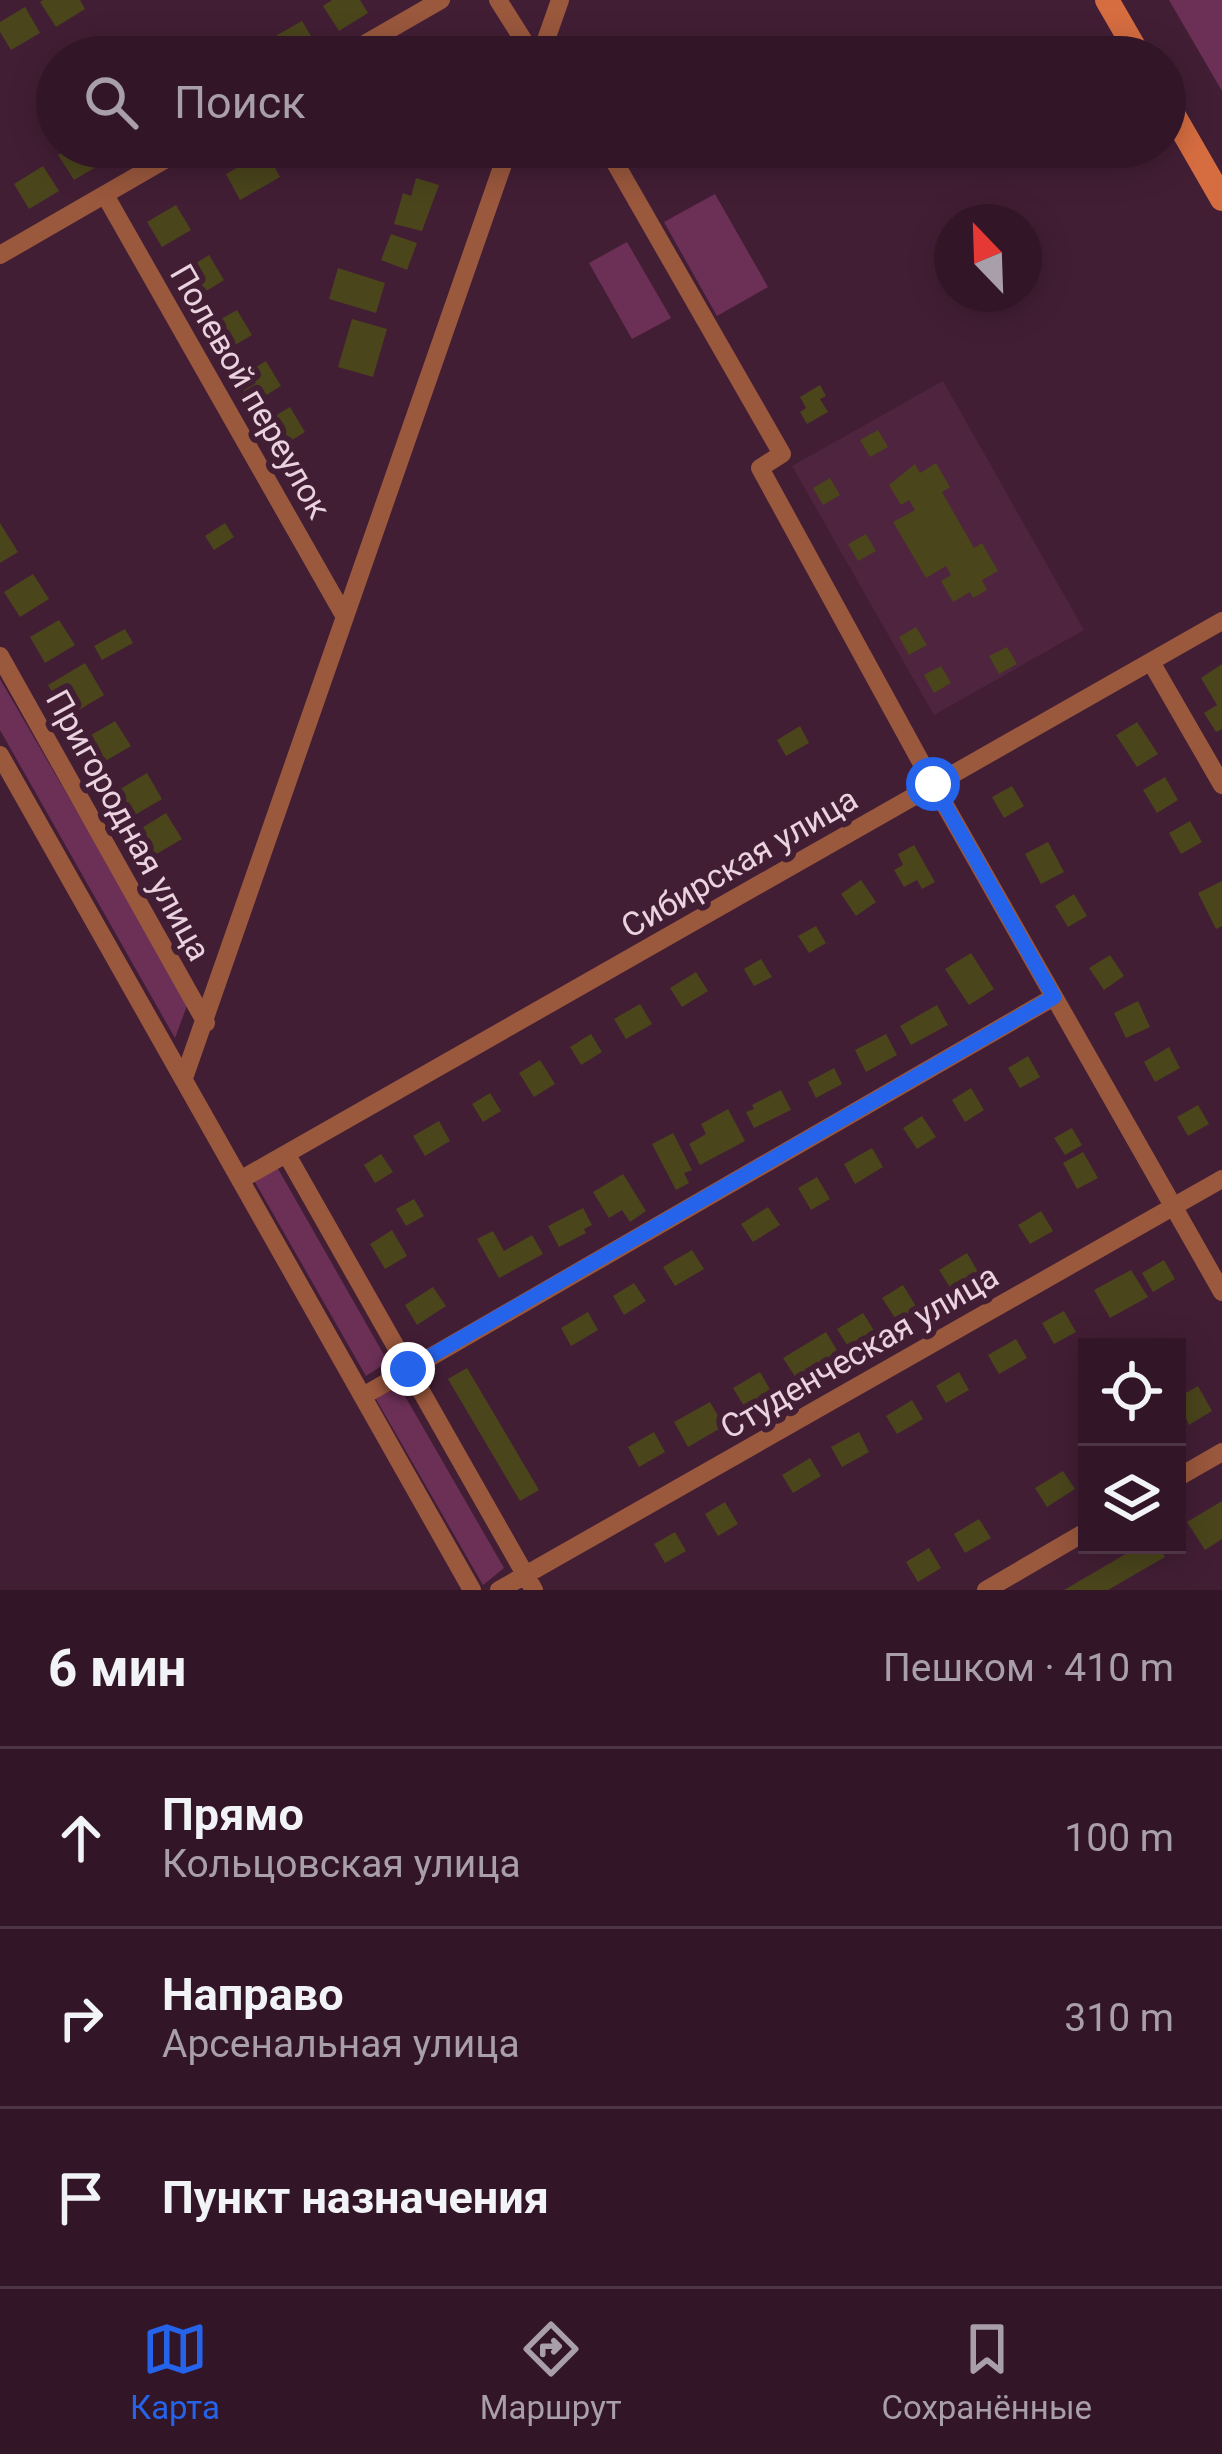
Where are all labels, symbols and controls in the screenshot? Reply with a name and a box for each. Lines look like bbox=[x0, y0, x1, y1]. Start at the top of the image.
search box bbox=[36, 36, 1186, 168]
icon: search bbox=[78, 69, 144, 135]
text: Поиск bbox=[174, 76, 306, 129]
north arrow bbox=[934, 204, 1042, 312]
street label: Полевой переулок bbox=[162, 257, 339, 525]
street label: Пригородная улица bbox=[38, 683, 219, 967]
route start bbox=[906, 757, 960, 811]
street label: Сибирская улица bbox=[614, 779, 864, 946]
street label: Студенческая улица bbox=[713, 1256, 1005, 1447]
map controls bbox=[1078, 1338, 1186, 1554]
button: locate bbox=[1078, 1338, 1186, 1446]
route end bbox=[381, 1342, 435, 1396]
button: layers bbox=[1078, 1446, 1186, 1554]
text: 6 мин bbox=[48, 1639, 186, 1698]
text: Пешком · 410 m bbox=[883, 1645, 1174, 1691]
text: Прямо bbox=[162, 1788, 304, 1841]
icon: ahead bbox=[48, 1805, 114, 1871]
text: 100 m bbox=[1064, 1815, 1174, 1861]
text: Кольцовская улица bbox=[162, 1841, 521, 1887]
text: Направо bbox=[162, 1968, 344, 2021]
icon: right bbox=[48, 1985, 114, 2051]
text: 310 m bbox=[1064, 1995, 1174, 2041]
text: Арсенальная улица bbox=[162, 2021, 520, 2067]
icon: arrive bbox=[48, 2165, 114, 2231]
text: Пункт назначения bbox=[162, 2171, 549, 2224]
tab: Карта bbox=[130, 2316, 220, 2427]
tab: Маршрут bbox=[480, 2316, 622, 2427]
tab: Сохранённые bbox=[882, 2316, 1092, 2427]

